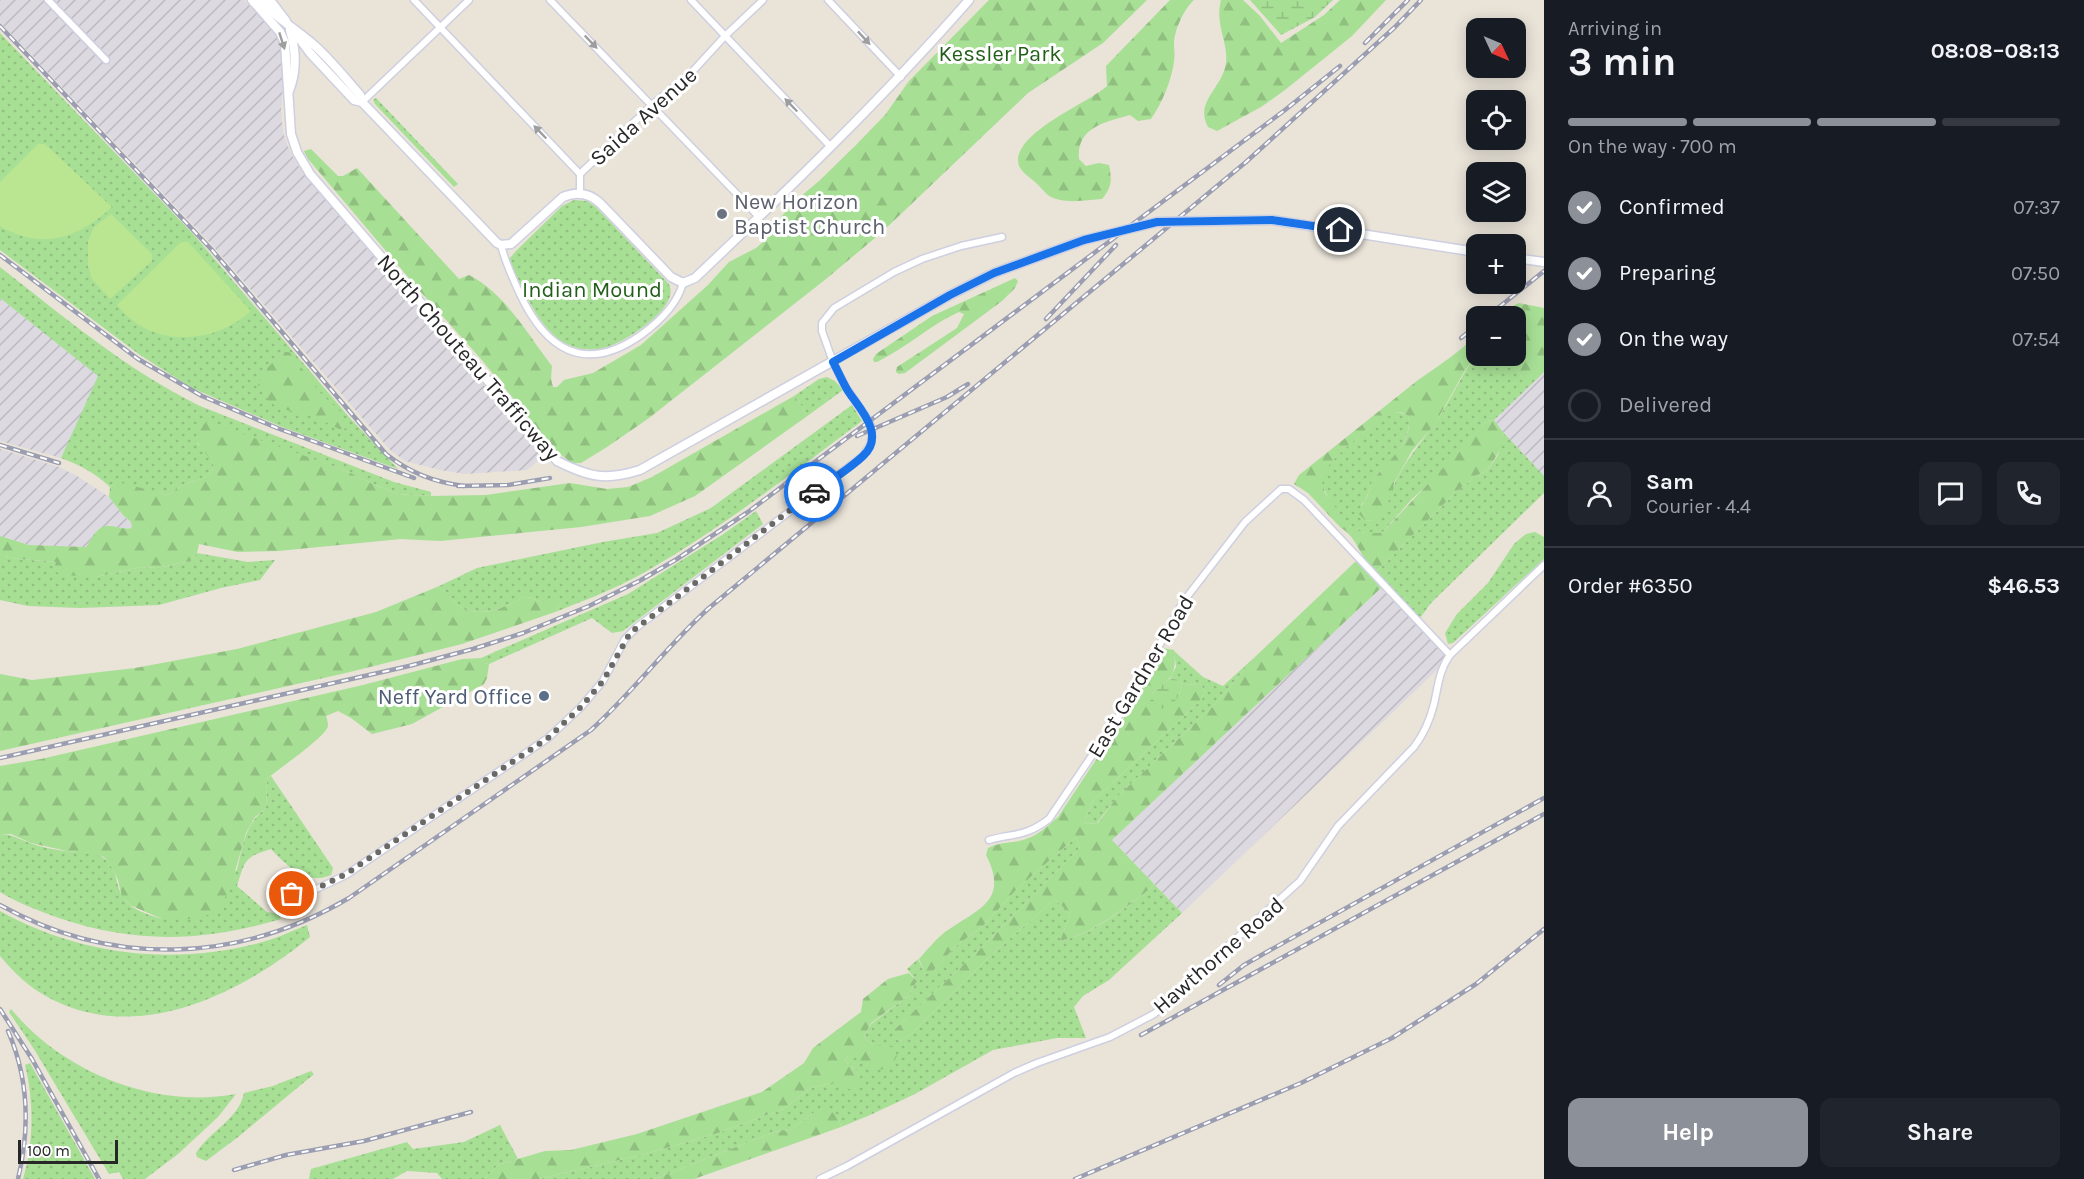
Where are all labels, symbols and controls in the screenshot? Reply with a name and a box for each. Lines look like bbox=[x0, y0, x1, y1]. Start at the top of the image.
text: Arriving in bbox=[1568, 17, 1662, 40]
north arrow bbox=[1466, 18, 1526, 78]
map controls bbox=[1466, 18, 1526, 366]
one-way arrow bbox=[857, 31, 871, 45]
one-way arrow bbox=[278, 32, 287, 50]
one-way arrow bbox=[584, 34, 597, 49]
text: 08:08–08:13 bbox=[1931, 38, 2060, 64]
text: 3 min bbox=[1568, 39, 1676, 85]
park label: Kessler Park bbox=[938, 41, 1062, 67]
street label: Saida Avenue bbox=[585, 62, 702, 171]
button: locate bbox=[1466, 90, 1526, 150]
one-way arrow bbox=[784, 98, 798, 112]
one-way arrow bbox=[534, 125, 547, 140]
text: On the way · 700 m bbox=[1568, 135, 1737, 158]
button: layers bbox=[1466, 162, 1526, 222]
place label: New Horizon Baptist Church bbox=[734, 189, 885, 240]
icon: check bbox=[1568, 191, 1601, 224]
text: Confirmed bbox=[1619, 194, 1725, 220]
text: 07:37 bbox=[2013, 196, 2060, 219]
pin bbox=[1314, 204, 1365, 255]
marker: New Horizon Baptist Church bbox=[715, 207, 729, 221]
icon: home bbox=[1323, 213, 1356, 246]
button: + bbox=[1466, 234, 1526, 294]
street label: North Chouteau Trafficway bbox=[372, 249, 565, 466]
icon: check bbox=[1568, 257, 1601, 290]
text: Preparing bbox=[1619, 260, 1716, 286]
text: 07:50 bbox=[2011, 262, 2060, 285]
park label: Indian Mound bbox=[522, 277, 662, 303]
button: − bbox=[1466, 306, 1526, 366]
icon: check bbox=[1568, 323, 1601, 356]
text: On the way bbox=[1619, 326, 1728, 352]
text: 07:54 bbox=[2012, 328, 2060, 351]
text: Delivered bbox=[1619, 392, 1712, 418]
courier bbox=[784, 462, 844, 522]
button: person bbox=[1568, 462, 1631, 525]
button: chat bbox=[1919, 462, 1982, 525]
button: phone bbox=[1997, 462, 2060, 525]
text: Sam bbox=[1646, 469, 1694, 495]
icon: car bbox=[798, 476, 831, 509]
text: Courier · 4.4 bbox=[1646, 495, 1751, 518]
text: Order #6350 bbox=[1568, 573, 1693, 599]
text: $46.53 bbox=[1987, 573, 2060, 599]
street label: East Gardner Road bbox=[1082, 590, 1200, 763]
place label: Neff Yard Office bbox=[378, 684, 532, 710]
marker: Neff Yard Office bbox=[537, 689, 551, 703]
pin bbox=[266, 868, 317, 919]
icon: bag bbox=[275, 877, 308, 910]
street label: Hawthorne Road bbox=[1148, 892, 1289, 1020]
button: Help bbox=[1568, 1098, 1808, 1167]
button: Share bbox=[1820, 1098, 2060, 1167]
scale bar bbox=[18, 1137, 118, 1164]
text: 100 m bbox=[27, 1141, 70, 1160]

